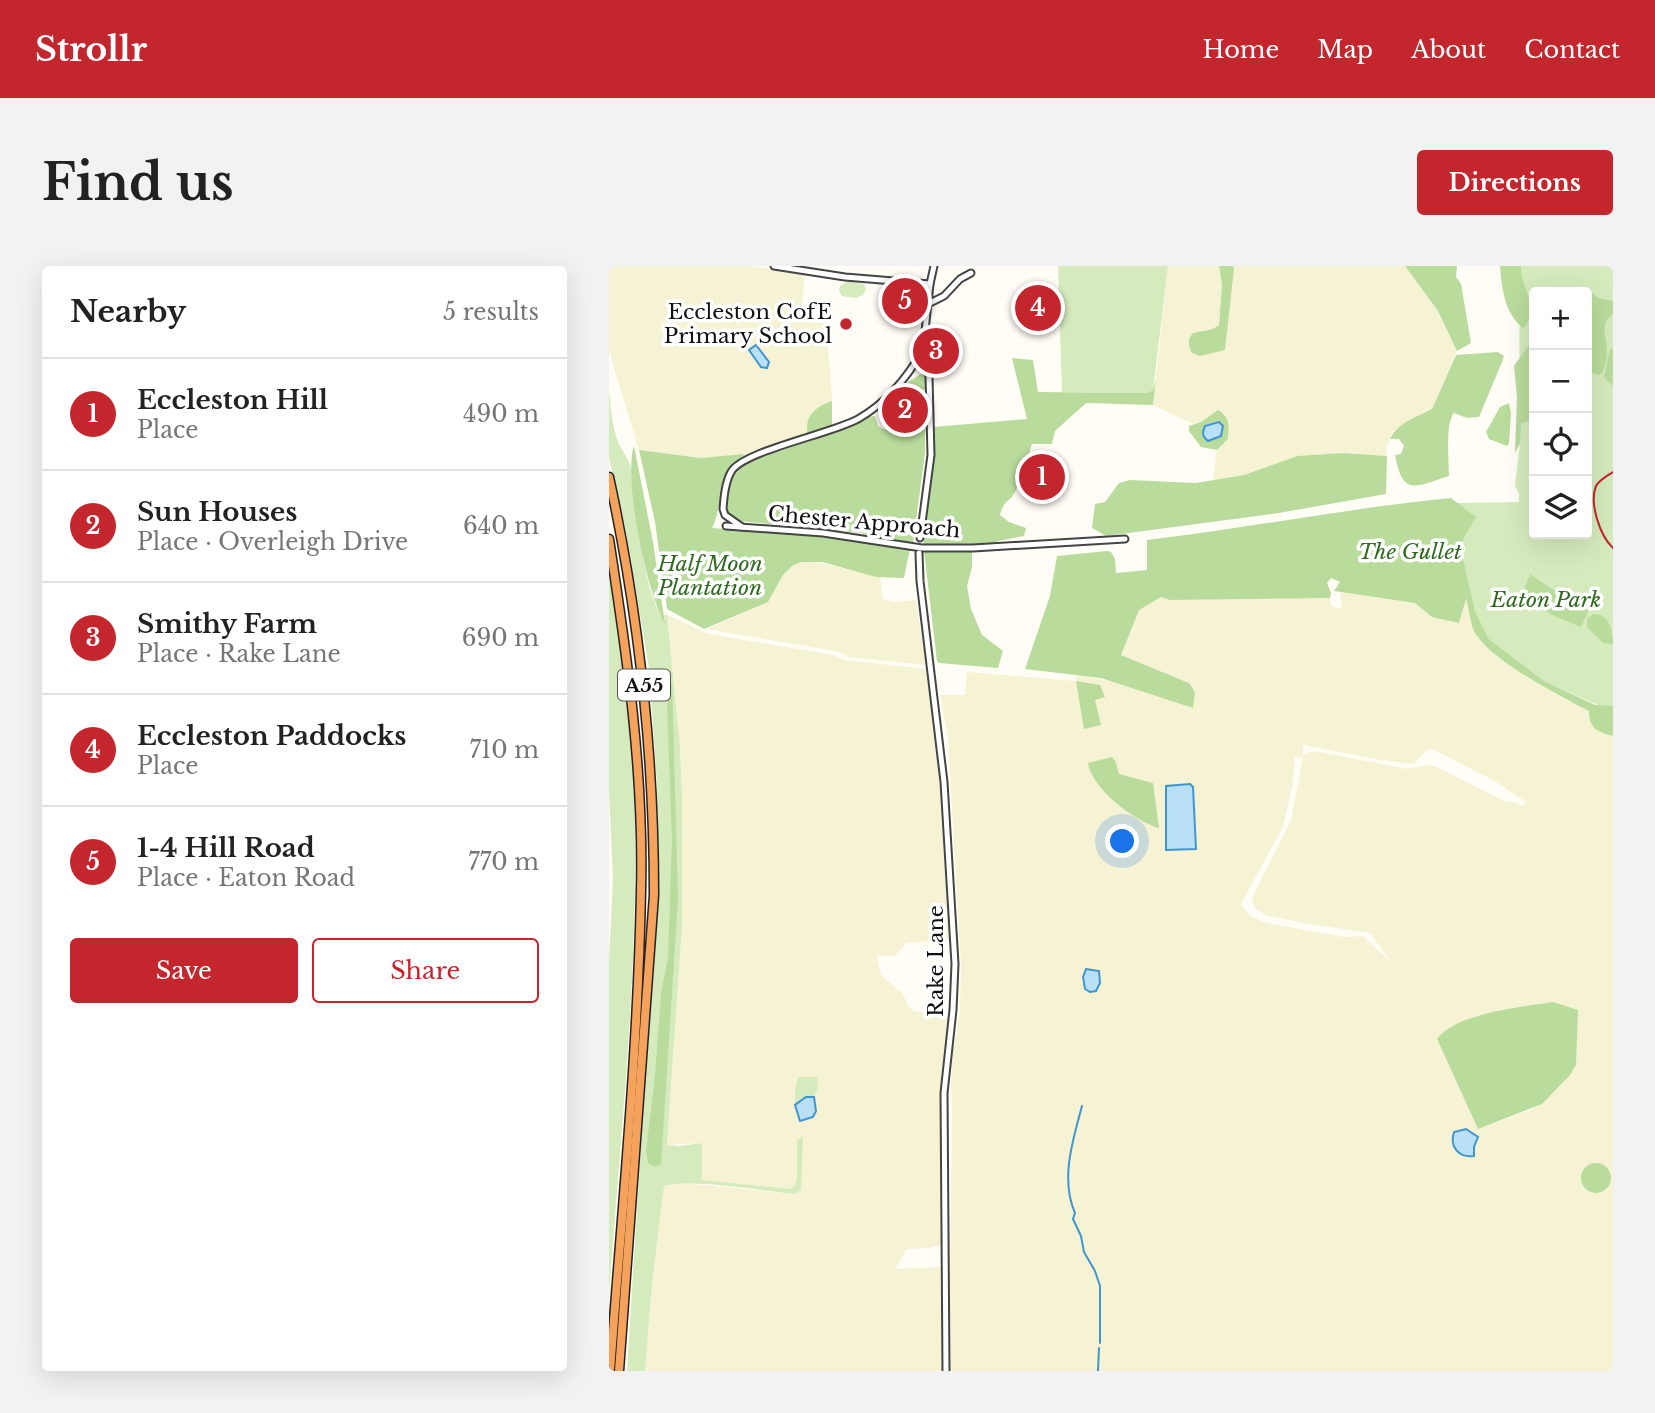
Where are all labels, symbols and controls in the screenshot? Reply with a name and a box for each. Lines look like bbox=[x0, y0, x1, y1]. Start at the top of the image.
text: Strollr bbox=[35, 29, 147, 70]
text: Home bbox=[1203, 35, 1279, 64]
text: Map bbox=[1317, 35, 1373, 64]
text: About bbox=[1411, 35, 1486, 64]
text: Contact bbox=[1524, 35, 1620, 64]
button: Directions bbox=[1417, 150, 1613, 215]
text: Find us bbox=[42, 152, 234, 213]
pin: 5 bbox=[882, 275, 928, 327]
pin: 4 bbox=[1015, 282, 1061, 334]
map controls bbox=[1529, 287, 1592, 539]
button: + bbox=[1529, 287, 1592, 350]
text: Nearby bbox=[70, 293, 186, 330]
text: 5 results bbox=[443, 298, 539, 326]
place label: Eccleston CofE Primary School bbox=[664, 299, 832, 349]
marker: Eccleston CofE Primary School bbox=[838, 316, 854, 332]
pin: 3 bbox=[913, 325, 959, 377]
button: − bbox=[1529, 350, 1592, 413]
text: Eccleston Hill bbox=[137, 384, 328, 416]
pin: 2 bbox=[882, 384, 928, 436]
text: 1 bbox=[88, 400, 98, 428]
text: 490 m bbox=[463, 400, 539, 428]
button: locate bbox=[1529, 413, 1592, 476]
text: Place bbox=[137, 416, 199, 444]
pin: 1 bbox=[1019, 451, 1065, 503]
button: layers bbox=[1529, 476, 1592, 539]
text: Sun Houses bbox=[137, 496, 297, 528]
street label: Chester Approach bbox=[767, 501, 961, 543]
text: 2 bbox=[86, 512, 100, 540]
text: 640 m bbox=[463, 512, 539, 540]
text: Place · Overleigh Drive bbox=[137, 528, 408, 556]
park label: The Gullet bbox=[1358, 539, 1462, 565]
park label: Half Moon Plantation bbox=[656, 551, 763, 601]
park label: Eaton Park bbox=[1490, 587, 1601, 613]
text: Smithy Farm bbox=[137, 608, 317, 640]
text: 3 bbox=[86, 624, 100, 652]
text: 690 m bbox=[462, 624, 539, 652]
text: Place · Rake Lane bbox=[137, 640, 341, 668]
road number: A55 bbox=[618, 670, 670, 700]
text: Eccleston Paddocks bbox=[137, 720, 406, 752]
text: 4 bbox=[85, 736, 101, 764]
text: 710 m bbox=[469, 736, 539, 764]
text: Place bbox=[137, 752, 199, 780]
your location bbox=[1105, 824, 1139, 858]
text: 1-4 Hill Road bbox=[137, 832, 315, 864]
text: 5 bbox=[86, 848, 100, 876]
text: 770 m bbox=[468, 848, 539, 876]
text: Place · Eaton Road bbox=[137, 864, 355, 892]
street label: Rake Lane bbox=[923, 905, 949, 1017]
button: Save bbox=[70, 938, 298, 1003]
button: Share bbox=[312, 938, 539, 1003]

